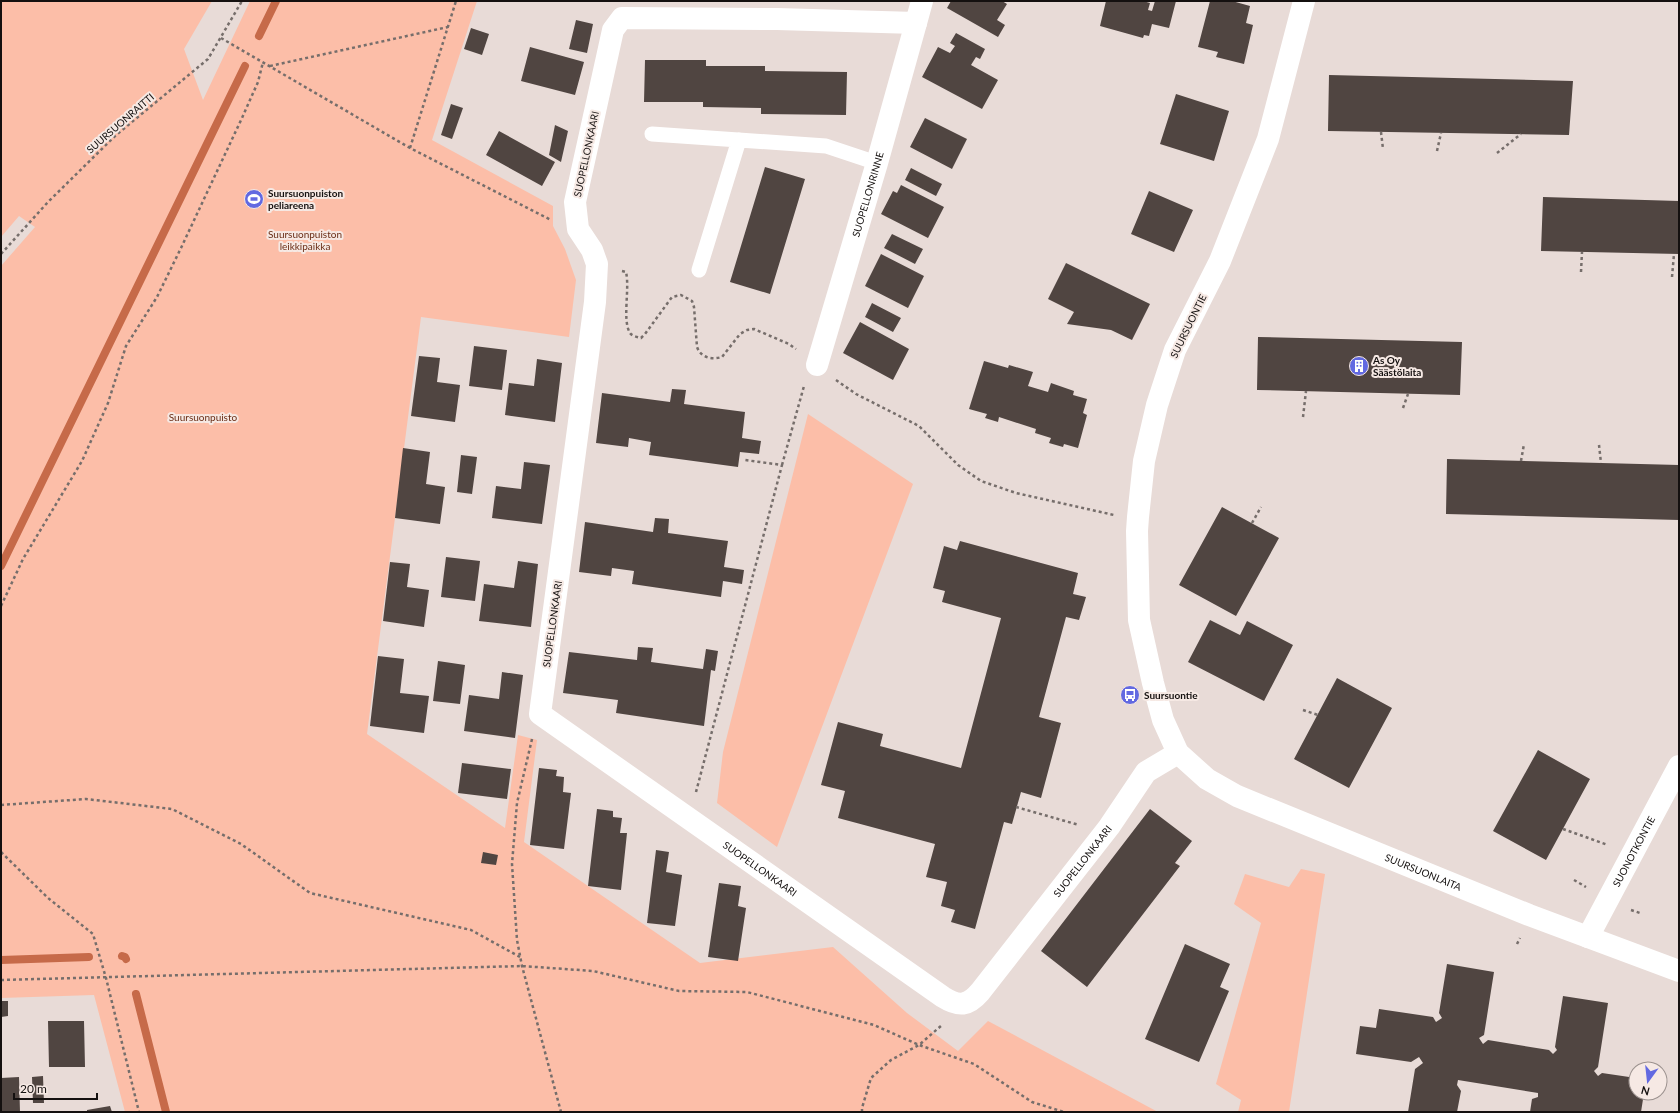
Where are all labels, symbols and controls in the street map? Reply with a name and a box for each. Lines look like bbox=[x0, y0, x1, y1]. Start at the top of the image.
street label: SUURSUONRAITTI bbox=[84, 90, 156, 156]
street label: SUOPELLONKAARI bbox=[571, 110, 601, 198]
street label: SUOPELLONRINNE bbox=[849, 150, 886, 238]
place label: Suursuonpuiston peliareena bbox=[268, 187, 343, 211]
sports icon: Suursuonpuiston peliareena bbox=[243, 188, 265, 210]
park label: Suursuonpuiston leikkipaikka bbox=[268, 228, 342, 252]
street label: SUURSUONTIE bbox=[1167, 292, 1209, 360]
place label: As Oy Säästölaita bbox=[1372, 354, 1421, 378]
building icon: As Oy Säästölaita bbox=[1348, 355, 1370, 377]
park label: Suursuonpuisto bbox=[169, 411, 238, 423]
street label: SUOPELLONKAARI bbox=[540, 580, 564, 668]
bus stop icon: Suursuontie bbox=[1119, 684, 1141, 706]
place label: Suursuontie bbox=[1144, 689, 1198, 701]
street label: SUONOTKONTIE bbox=[1610, 814, 1657, 889]
street label: SUOPELLONKAARI bbox=[1051, 823, 1114, 899]
street label: SUOPELLONKAARI bbox=[721, 839, 799, 899]
street label: SUURSUONLAITA bbox=[1383, 851, 1464, 893]
north arrow bbox=[1628, 1061, 1668, 1101]
scale bar bbox=[14, 1075, 97, 1101]
text: 20 m bbox=[20, 1081, 47, 1096]
text: N bbox=[1640, 1084, 1651, 1099]

